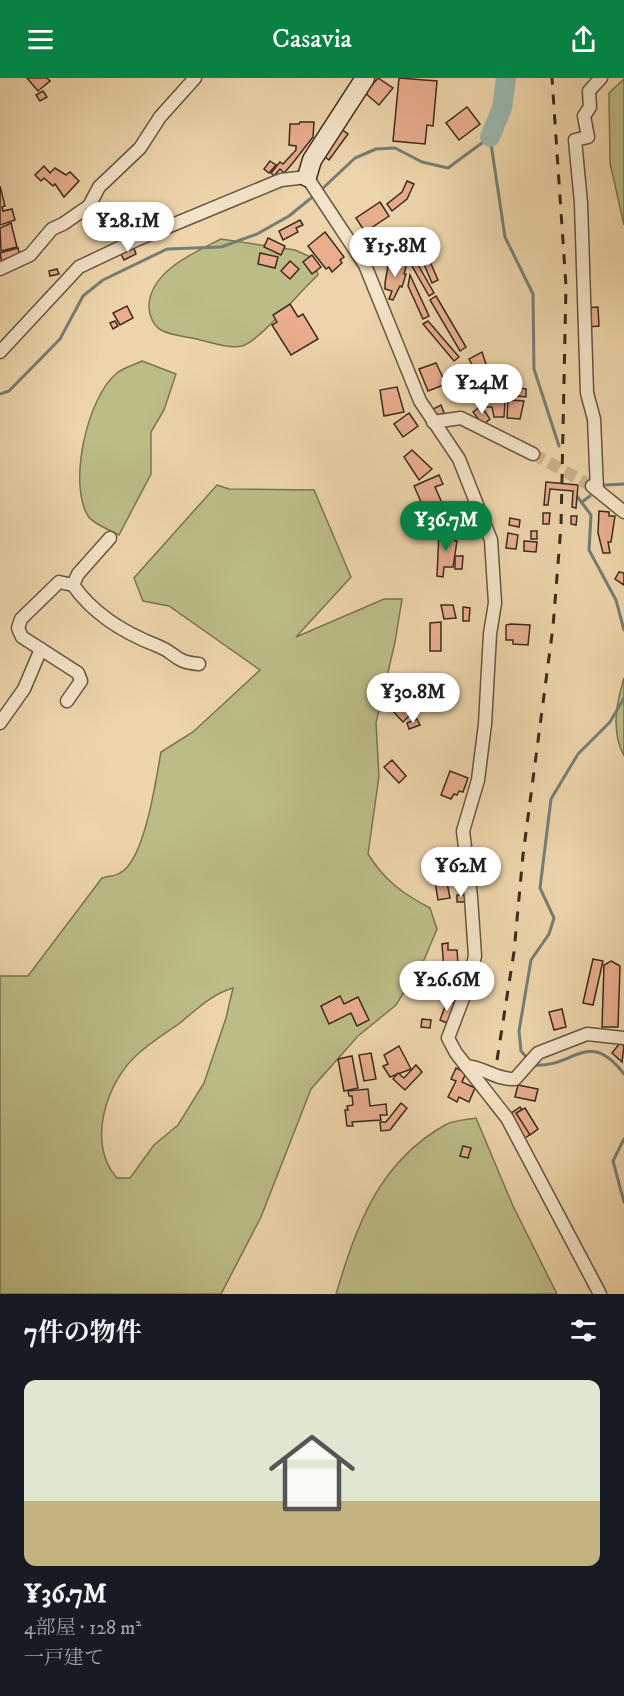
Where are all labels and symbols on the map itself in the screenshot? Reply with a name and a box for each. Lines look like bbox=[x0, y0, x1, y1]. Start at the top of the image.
pin: ¥28.1M bbox=[79, 202, 177, 253]
pin: ¥15.8M bbox=[346, 227, 444, 278]
pin: ¥24M bbox=[446, 364, 518, 415]
pin: ¥36.7M bbox=[397, 501, 495, 552]
pin: ¥30.8M bbox=[364, 673, 462, 724]
pin: ¥62M bbox=[425, 847, 497, 898]
pin: ¥26.6M bbox=[398, 961, 496, 1012]

